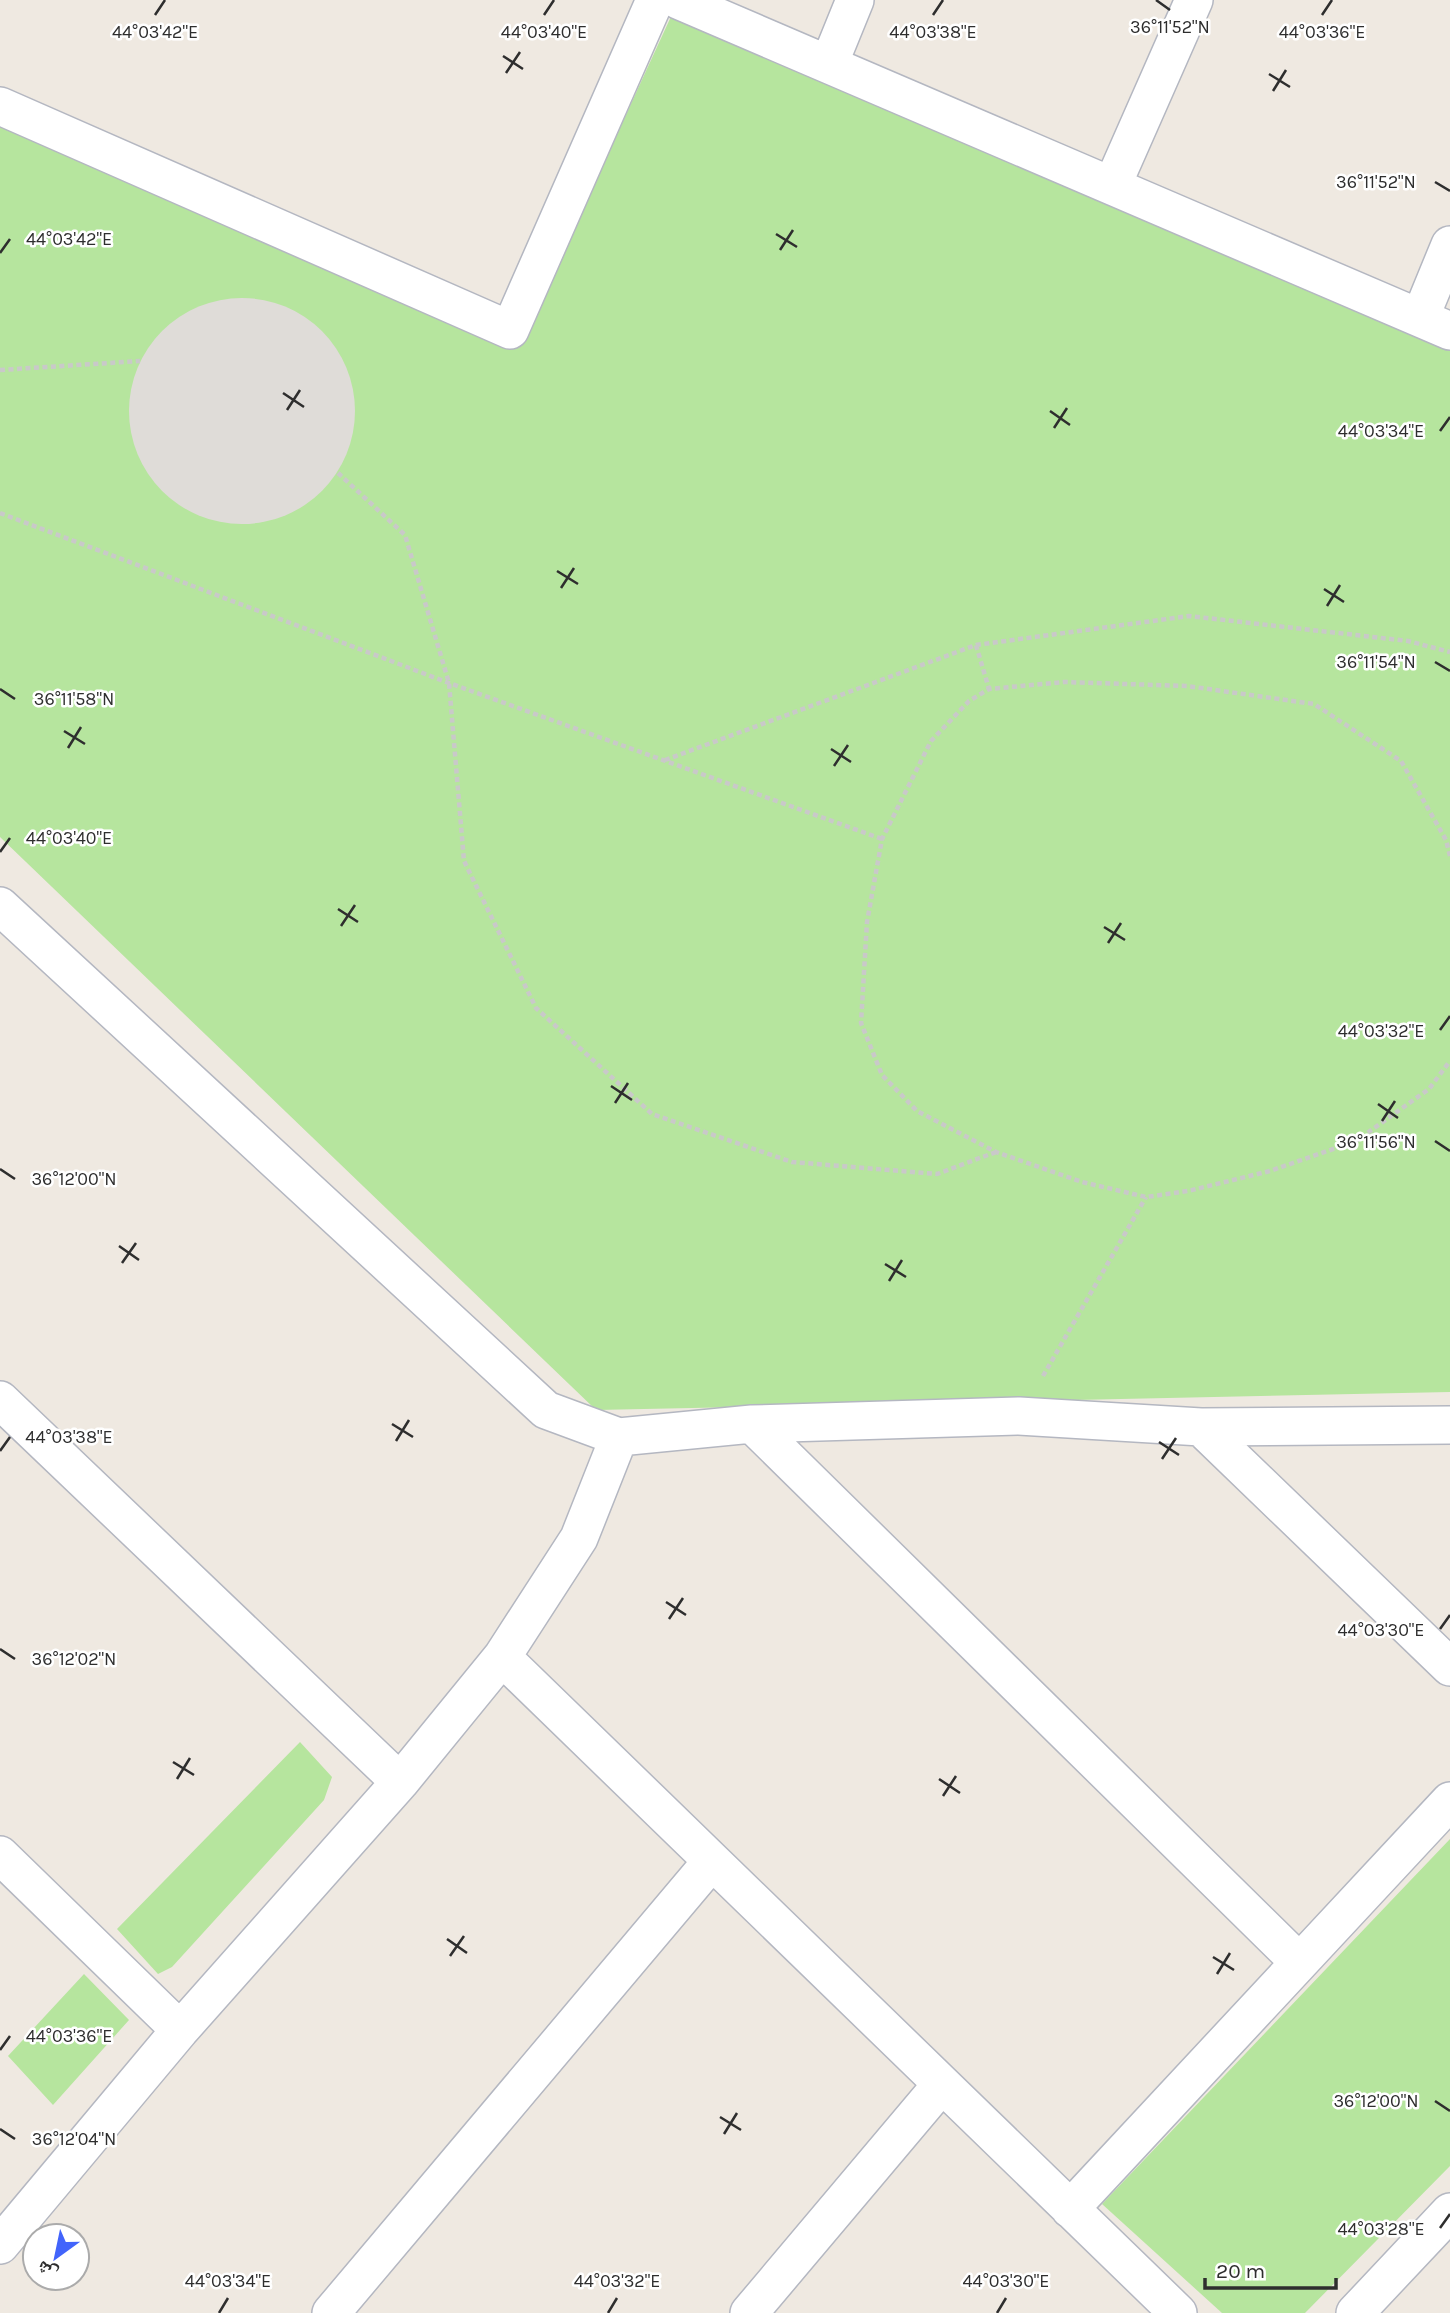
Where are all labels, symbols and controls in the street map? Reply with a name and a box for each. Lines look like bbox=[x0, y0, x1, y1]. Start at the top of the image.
text: 36°11'52"N bbox=[1130, 16, 1210, 38]
text: 44°03'42"E bbox=[112, 21, 198, 43]
text: 44°03'40"E bbox=[501, 21, 587, 43]
text: 44°03'38"E bbox=[889, 21, 977, 43]
text: 44°03'36"E bbox=[1279, 21, 1365, 43]
text: 36°11'52"N bbox=[1336, 171, 1416, 193]
text: 44°03'42"E bbox=[26, 228, 112, 250]
text: 44°03'34"E bbox=[1338, 420, 1424, 442]
text: 36°11'54"N bbox=[1336, 651, 1416, 673]
text: 36°11'58"N bbox=[34, 688, 114, 710]
text: 44°03'40"E bbox=[26, 827, 112, 849]
text: 44°03'32"E bbox=[1338, 1020, 1424, 1042]
text: 36°11'56"N bbox=[1336, 1131, 1416, 1153]
text: 36°12'00"N bbox=[31, 1168, 117, 1190]
text: 44°03'38"E bbox=[25, 1426, 113, 1448]
text: 44°03'30"E bbox=[1338, 1619, 1424, 1641]
text: 36°12'02"N bbox=[32, 1648, 116, 1670]
text: 44°03'36"E bbox=[26, 2025, 112, 2047]
text: 36°12'00"N bbox=[1333, 2090, 1419, 2112]
text: 36°12'04"N bbox=[32, 2128, 116, 2150]
text: 44°03'28"E bbox=[1337, 2218, 1425, 2240]
north arrow bbox=[21, 2222, 91, 2292]
scale bar bbox=[1205, 2246, 1336, 2290]
text: ش bbox=[33, 2256, 62, 2285]
text: 20 m bbox=[1216, 2259, 1265, 2283]
text: 44°03'34"E bbox=[185, 2270, 271, 2292]
text: 44°03'32"E bbox=[574, 2270, 660, 2292]
text: 44°03'30"E bbox=[963, 2270, 1049, 2292]

